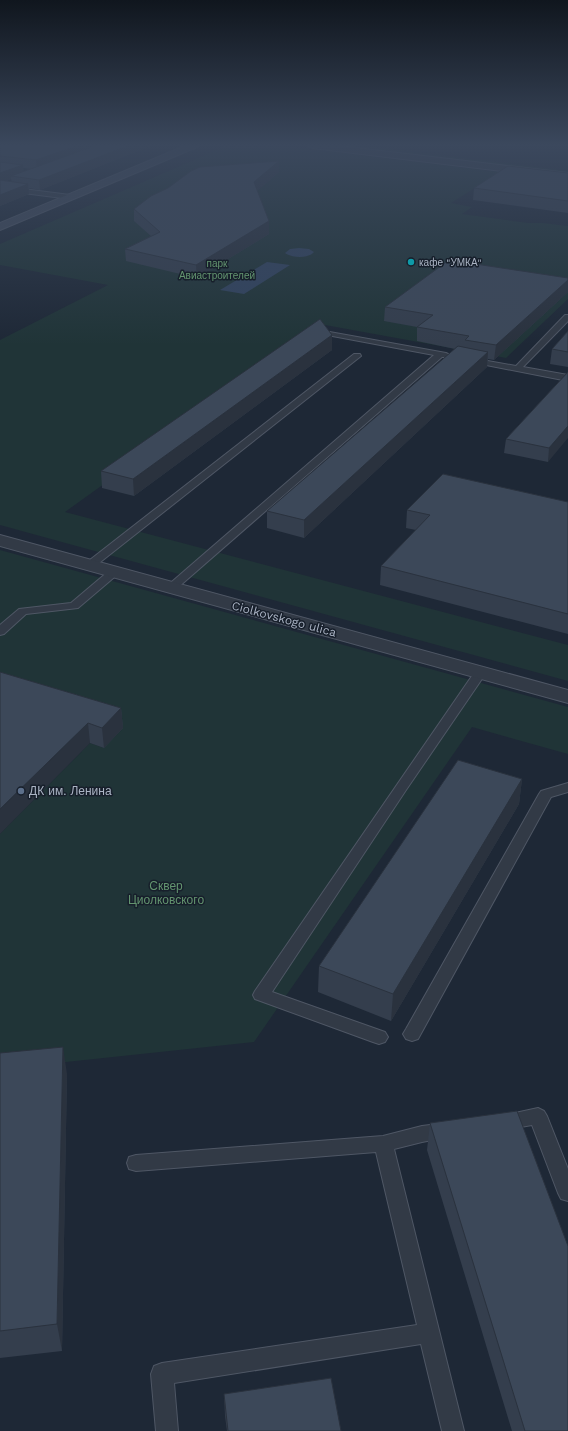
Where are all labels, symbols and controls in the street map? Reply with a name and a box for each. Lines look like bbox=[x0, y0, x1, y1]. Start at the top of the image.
marker: кафе "УМКА" bbox=[406, 257, 416, 267]
place label: кафе "УМКА" bbox=[419, 257, 482, 268]
park label: парк Авиастроителей bbox=[179, 258, 255, 281]
street label: Ciolkovskogo ulica bbox=[230, 598, 338, 640]
place label: ДК им. Ленина bbox=[29, 784, 112, 798]
marker: ДК им. Ленина bbox=[16, 786, 26, 796]
park label: Сквер Циолковского bbox=[128, 879, 204, 907]

